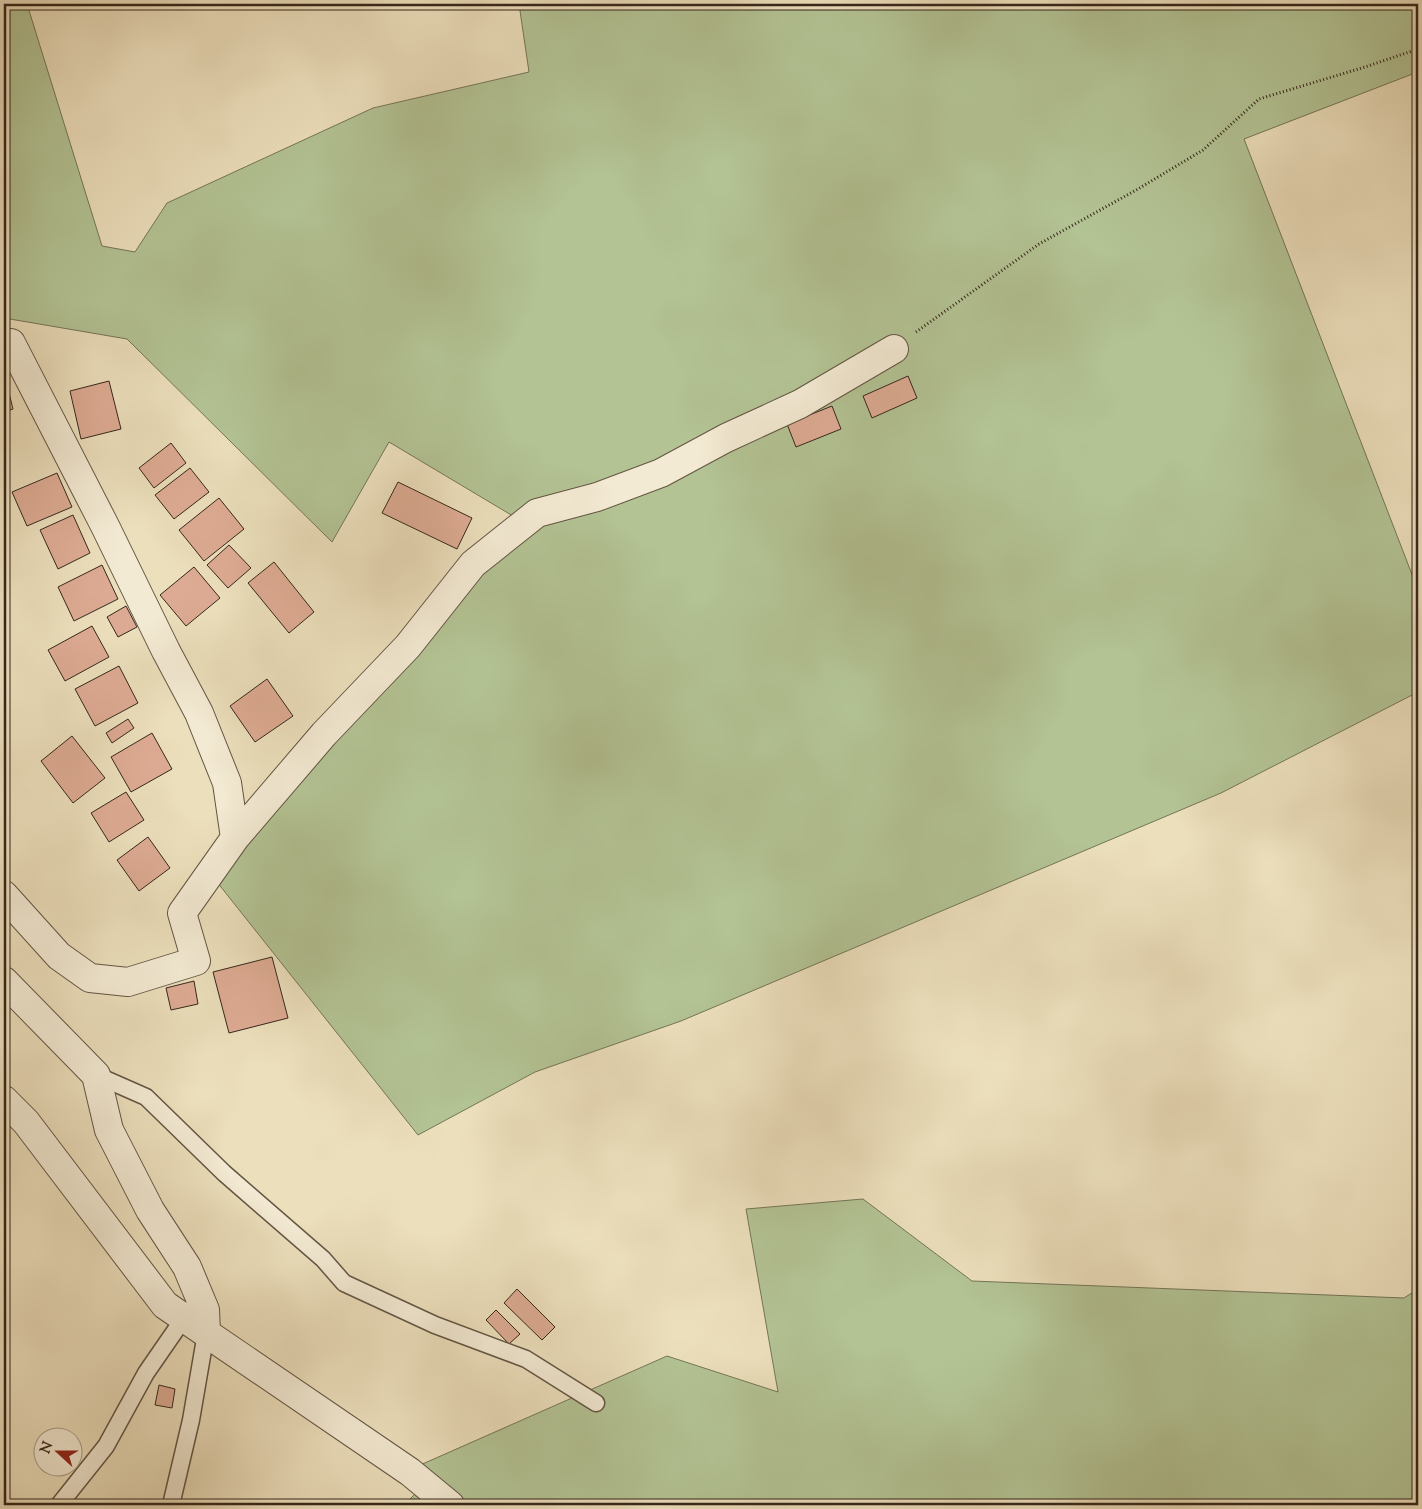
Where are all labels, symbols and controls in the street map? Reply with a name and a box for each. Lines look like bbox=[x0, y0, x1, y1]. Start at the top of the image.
north arrow bbox=[32, 1426, 82, 1476]
text: N bbox=[36, 1439, 59, 1457]

